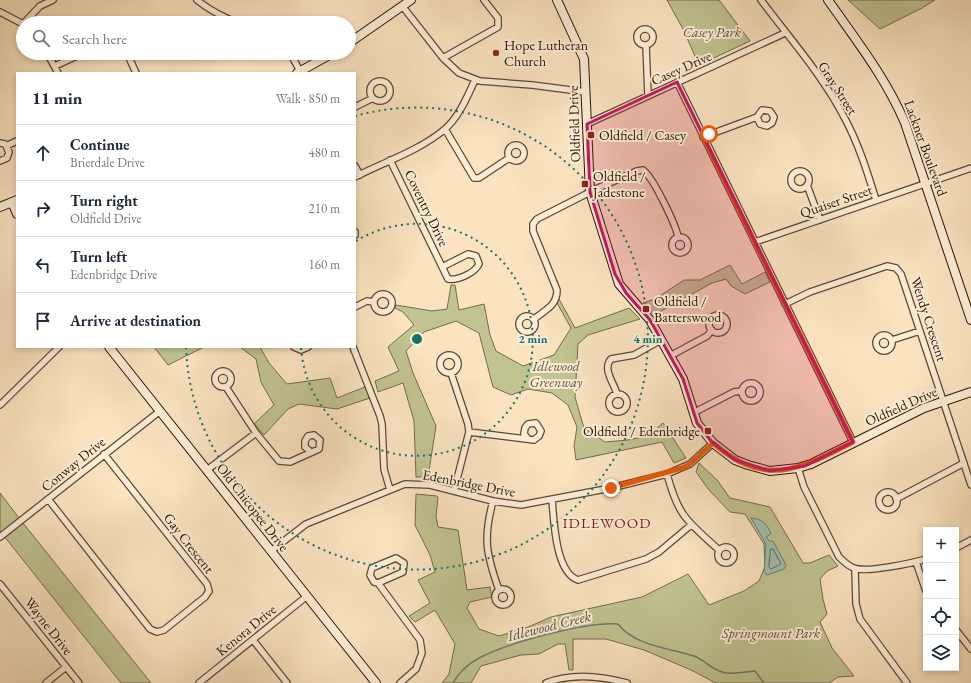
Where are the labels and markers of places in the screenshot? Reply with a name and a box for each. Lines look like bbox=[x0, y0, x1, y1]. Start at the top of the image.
place label: Hope Lutheran Church bbox=[504, 36, 589, 70]
marker: Hope Lutheran Church bbox=[491, 48, 501, 58]
place label: Oldfield / Casey bbox=[599, 126, 687, 144]
marker: Oldfield / Casey bbox=[586, 130, 596, 140]
place label: Oldfield / Jadestone bbox=[592, 167, 646, 201]
marker: Oldfield / Jadestone bbox=[580, 179, 590, 189]
place label: Oldfield / Batterswood bbox=[654, 292, 722, 326]
marker: Oldfield / Batterswood bbox=[641, 304, 651, 314]
centre of rings bbox=[410, 332, 424, 346]
place label: Oldfield / Edenbridge bbox=[583, 422, 701, 440]
marker: Oldfield / Edenbridge bbox=[703, 426, 713, 436]

